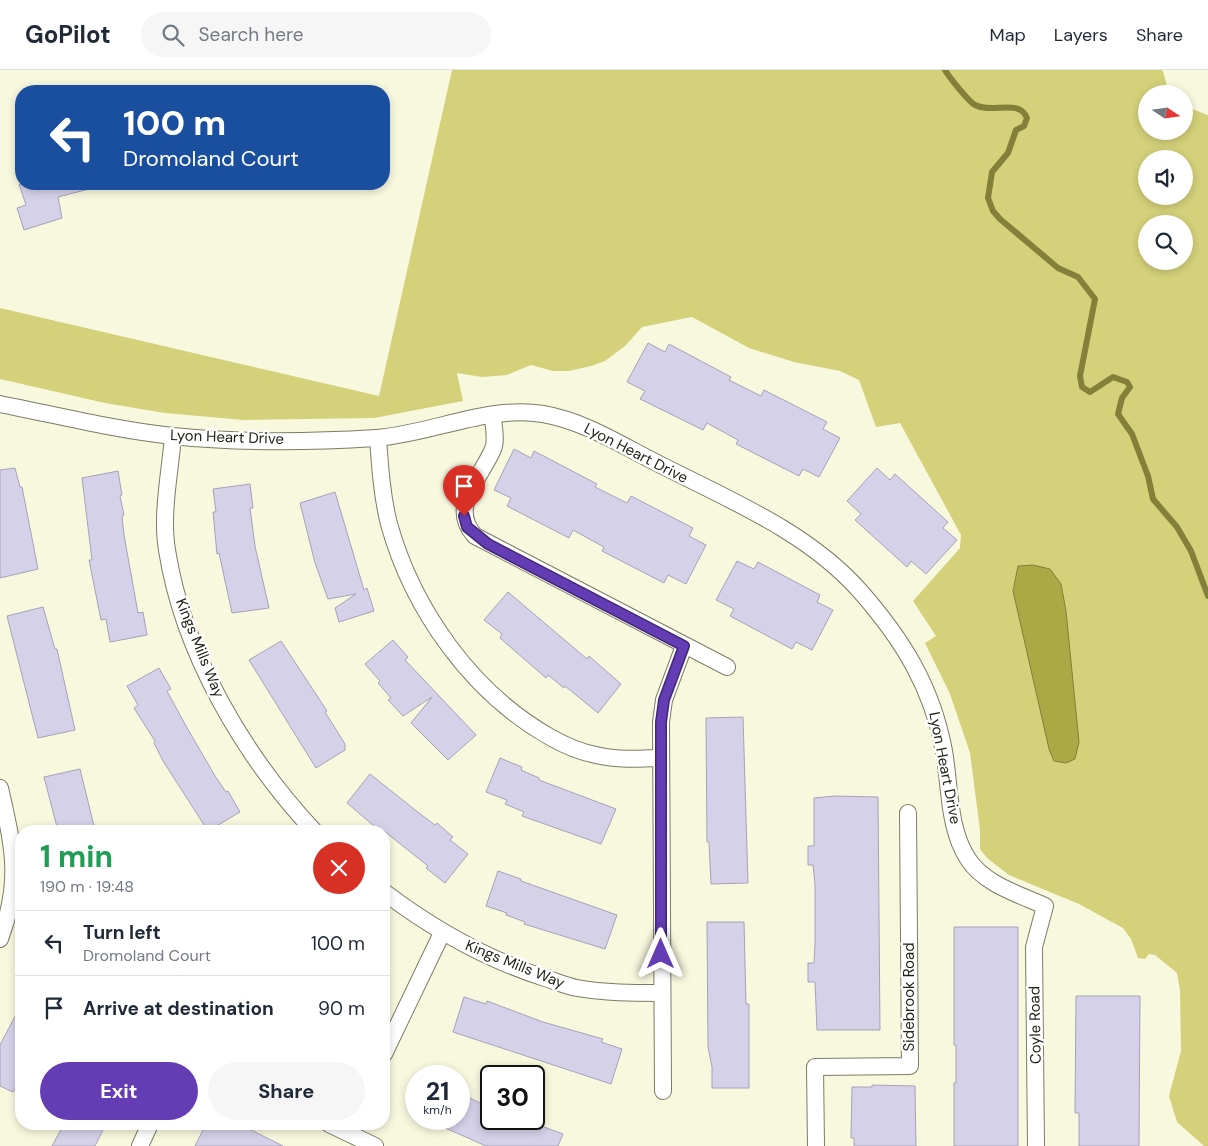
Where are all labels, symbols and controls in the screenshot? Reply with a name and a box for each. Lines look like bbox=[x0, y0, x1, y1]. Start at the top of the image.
search box bbox=[141, 12, 491, 57]
text: GoPilot bbox=[25, 19, 111, 50]
icon: search bbox=[159, 21, 187, 49]
text: Search here bbox=[199, 22, 303, 47]
text: Map bbox=[990, 23, 1026, 47]
text: Layers bbox=[1054, 23, 1108, 47]
text: Share bbox=[1136, 23, 1183, 47]
north arrow bbox=[1138, 85, 1192, 140]
map controls bbox=[1138, 85, 1193, 270]
text: 100 m bbox=[123, 100, 226, 146]
icon: left bbox=[40, 105, 105, 170]
text: Dromoland Court bbox=[123, 144, 299, 173]
button: sound bbox=[1138, 150, 1193, 205]
button: search bbox=[1138, 215, 1193, 270]
street label: Lyon Heart Drive bbox=[581, 418, 691, 488]
street label: Lyon Heart Drive bbox=[170, 425, 284, 449]
pin bbox=[443, 465, 485, 516]
icon: arrive bbox=[450, 472, 478, 500]
street label: Kings Mills Way bbox=[171, 595, 229, 701]
street label: Lyon Heart Drive bbox=[924, 710, 966, 826]
text: 1 min bbox=[40, 837, 113, 876]
button: close bbox=[313, 842, 365, 894]
text: 190 m · 19:48 bbox=[40, 876, 134, 897]
text: Turn left bbox=[83, 920, 161, 945]
position arrow bbox=[634, 927, 686, 979]
icon: left bbox=[40, 929, 68, 957]
text: 100 m bbox=[311, 931, 365, 956]
street label: Kings Mills Way bbox=[462, 935, 568, 993]
street label: Sidebrook Road bbox=[899, 942, 919, 1052]
text: Dromoland Court bbox=[83, 945, 211, 966]
street label: Coyle Road bbox=[1024, 986, 1046, 1064]
icon: arrive bbox=[40, 994, 68, 1022]
text: Arrive at destination bbox=[83, 996, 274, 1021]
text: 90 m bbox=[318, 996, 365, 1021]
button: Exit bbox=[40, 1062, 198, 1120]
button: Share bbox=[208, 1062, 365, 1120]
speed limit sign: 30 bbox=[480, 1065, 545, 1130]
text: 21 bbox=[426, 1075, 449, 1108]
text: km/h bbox=[423, 1102, 452, 1118]

